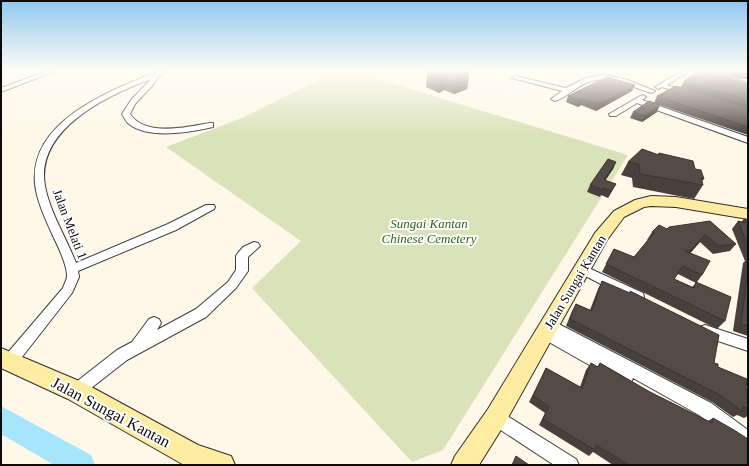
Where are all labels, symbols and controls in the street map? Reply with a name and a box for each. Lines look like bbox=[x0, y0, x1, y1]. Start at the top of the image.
street label: Jalan Melati 1 bbox=[50, 187, 90, 261]
park label: Sungai Kantan Chinese Cemetery bbox=[382, 216, 477, 246]
street label: Jalan Sungai Kantan bbox=[541, 232, 609, 332]
street label: Jalan Sungai Kantan bbox=[48, 374, 173, 451]

